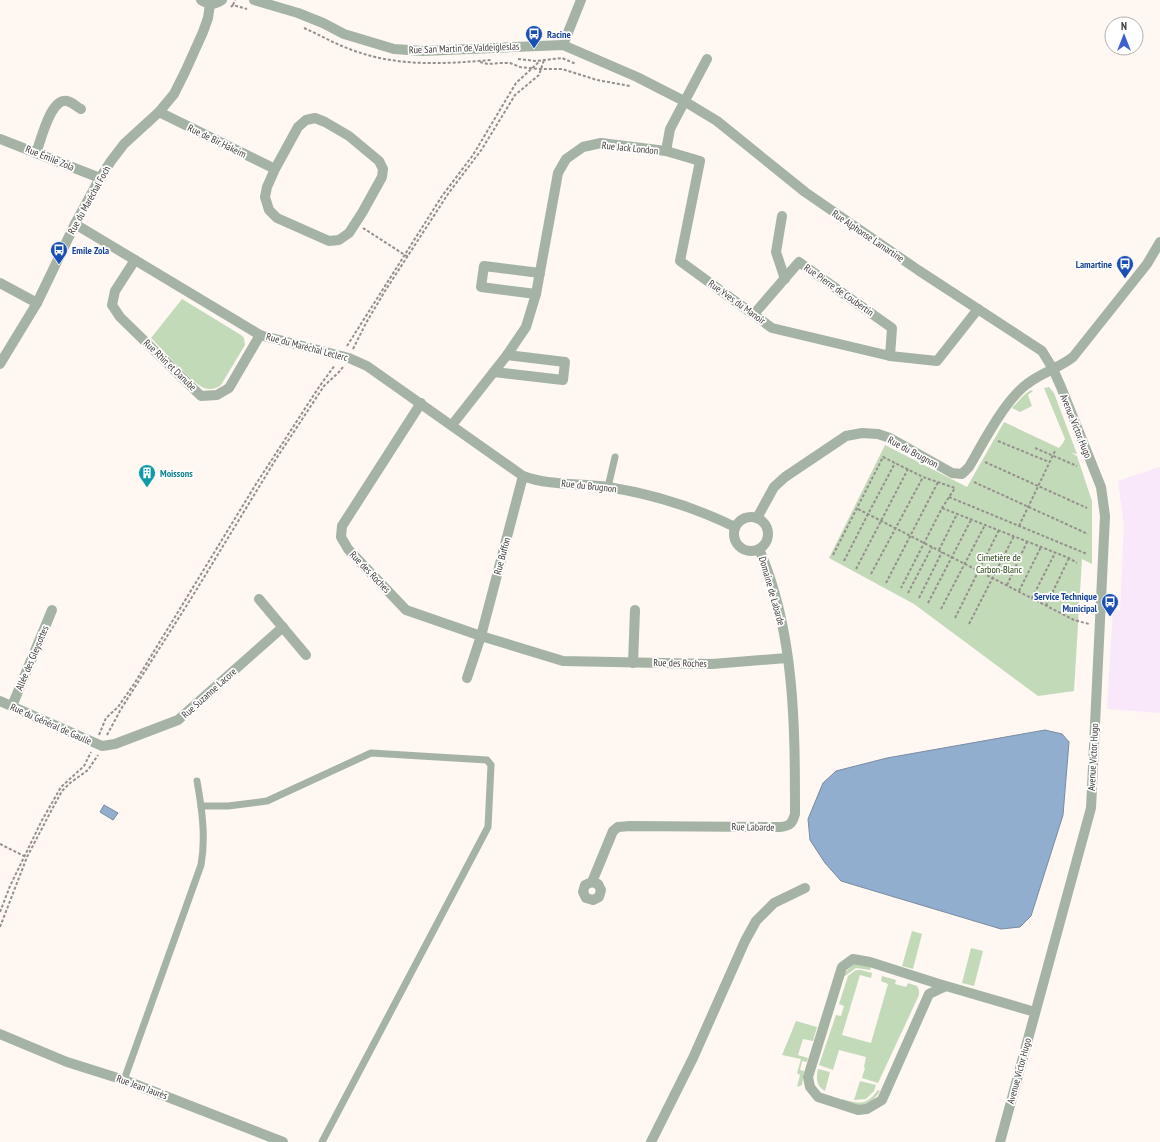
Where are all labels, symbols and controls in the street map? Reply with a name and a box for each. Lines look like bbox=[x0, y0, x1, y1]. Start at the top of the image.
north arrow bbox=[1104, 16, 1144, 56]
text: N bbox=[1121, 19, 1127, 33]
bus stop icon: Racine bbox=[524, 24, 544, 49]
place label: Racine bbox=[547, 28, 571, 41]
street label: Rue San Martin de Valdeigleslas bbox=[409, 40, 520, 56]
street label: Rue de Bir Hakeim bbox=[186, 121, 248, 161]
street label: Rue Jack London bbox=[601, 139, 659, 157]
street label: Rue Émile Zola bbox=[24, 142, 76, 174]
street label: Rue du Maréchal Foch bbox=[65, 164, 113, 236]
street label: Rue Alphonse Lamartine bbox=[829, 207, 907, 265]
bus stop icon: Emile Zola bbox=[49, 240, 69, 265]
place label: Emile Zola bbox=[72, 244, 109, 257]
bus stop icon: Lamartine bbox=[1115, 254, 1135, 279]
place label: Lamartine bbox=[1076, 258, 1112, 271]
street label: Rue Pierre de Coubertin bbox=[802, 261, 876, 319]
street label: Rue Yves du Manoir bbox=[706, 277, 768, 327]
street label: Rue du Maréchal Leclerc bbox=[265, 330, 350, 364]
street label: Rue Rhin et Danube bbox=[141, 336, 199, 394]
street label: Avenue Victor Hugo bbox=[1057, 392, 1095, 460]
street label: Rue du Brugnon bbox=[885, 433, 941, 471]
building icon: Moissons bbox=[137, 463, 157, 488]
place label: Moissons bbox=[160, 467, 193, 480]
street label: Rue du Brugnon bbox=[561, 477, 617, 495]
street label: Rue Buffon bbox=[491, 536, 513, 576]
street label: Rue des Roches bbox=[347, 548, 394, 596]
park label: Cimetière de Carbon-Blanc bbox=[976, 551, 1023, 576]
street label: Domaine de Labarde bbox=[756, 555, 788, 627]
place label: Service Technique Municipal bbox=[1034, 590, 1098, 615]
bus stop icon: Service Technique Municipal bbox=[1100, 592, 1120, 617]
street label: Allée des Gleysottes bbox=[12, 623, 52, 692]
street label: Rue des Roches bbox=[653, 656, 707, 670]
street label: Rue Suzanne Lacore bbox=[179, 665, 239, 721]
street label: Rue du Général de Gaulle bbox=[8, 700, 94, 748]
street label: Avenue Victor Hugo bbox=[1085, 723, 1101, 791]
street label: Rue Labarde bbox=[731, 820, 775, 834]
street label: Avenue Victor Hugo bbox=[1004, 1037, 1034, 1105]
street label: Rue Jean Jaurès bbox=[115, 1072, 170, 1102]

